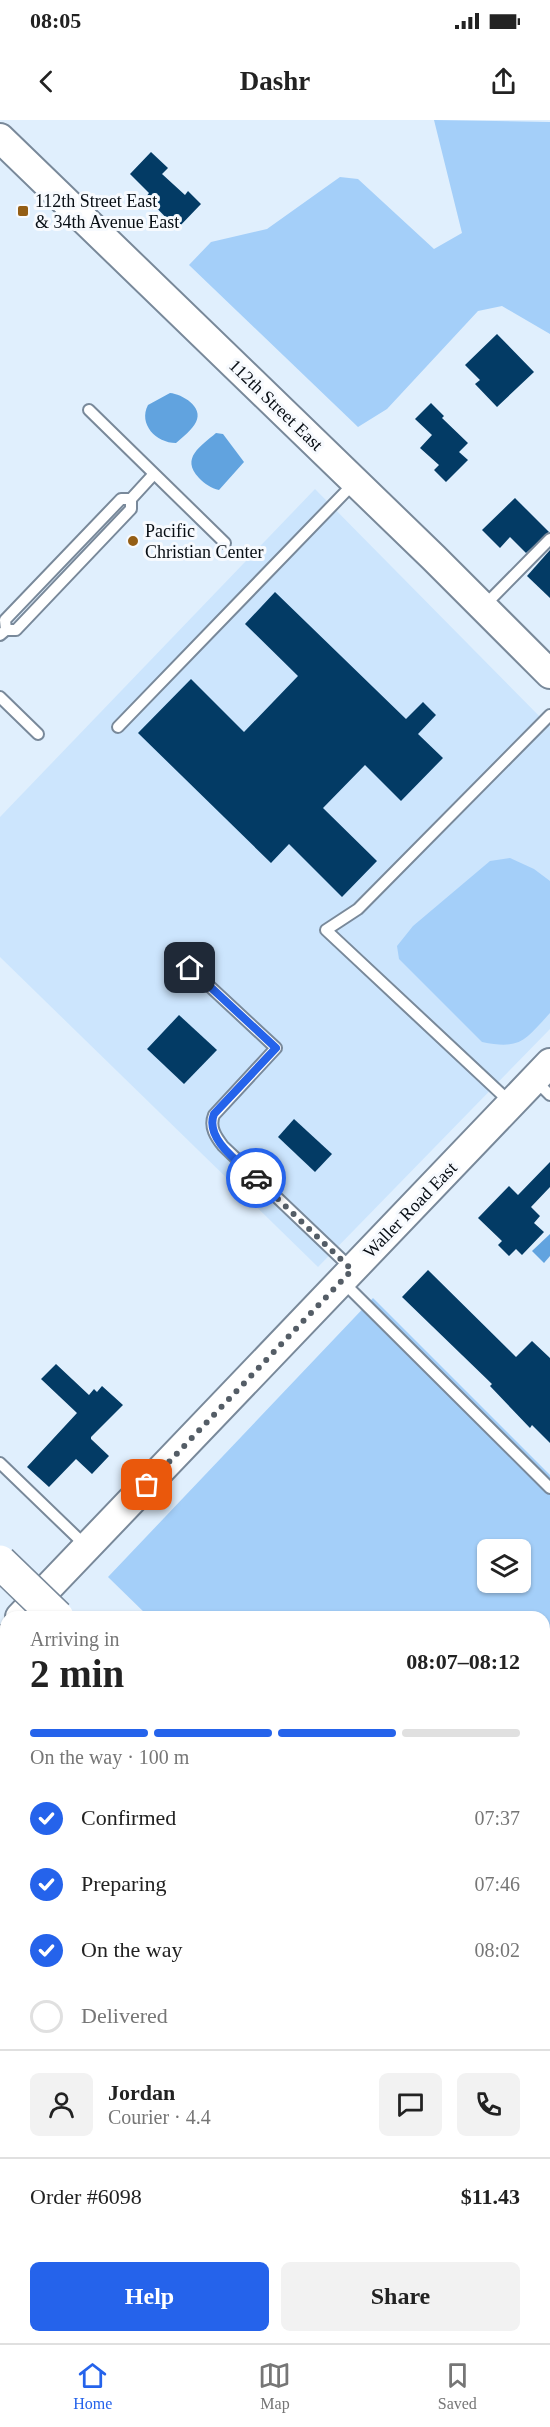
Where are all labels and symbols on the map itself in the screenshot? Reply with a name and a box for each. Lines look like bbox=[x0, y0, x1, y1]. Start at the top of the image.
place label: 112th Street East & 34th Avenue East bbox=[35, 191, 179, 232]
marker: 112th Street East & 34th Avenue East bbox=[16, 204, 30, 218]
street label: 112th Street East bbox=[225, 355, 327, 455]
place label: Pacific Christian Center bbox=[145, 521, 263, 562]
marker: Pacific Christian Center bbox=[126, 534, 140, 548]
pin bbox=[164, 942, 215, 993]
courier bbox=[226, 1148, 286, 1208]
street label: Waller Road East bbox=[359, 1158, 461, 1262]
pin bbox=[121, 1459, 172, 1510]

